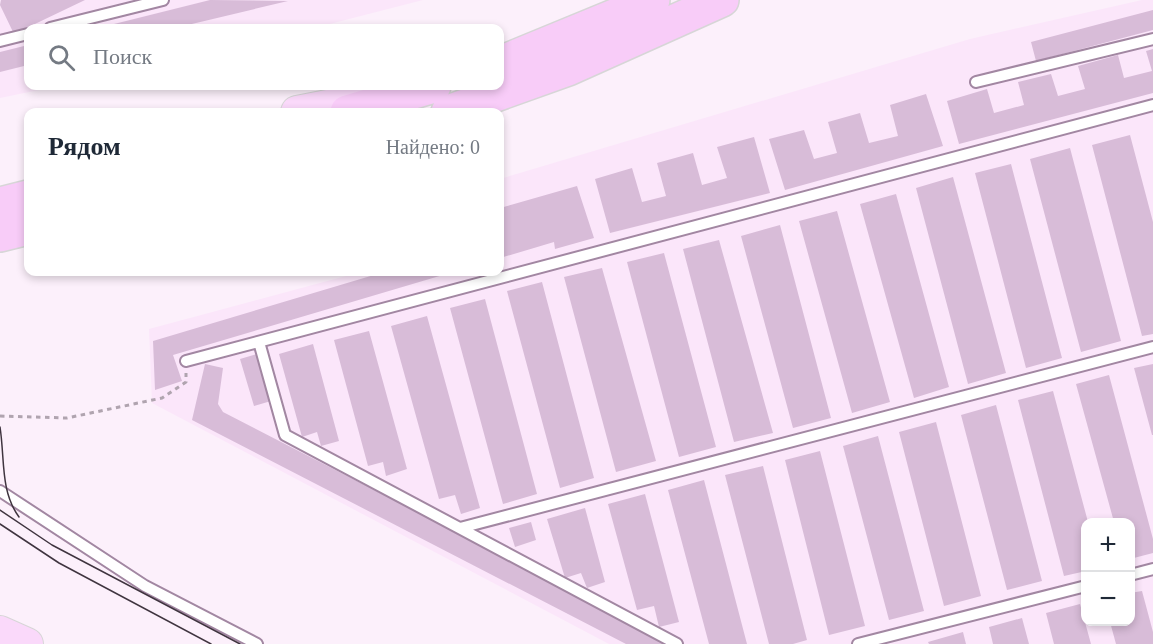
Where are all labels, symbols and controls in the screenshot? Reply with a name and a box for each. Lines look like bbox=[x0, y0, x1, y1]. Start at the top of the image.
search box bbox=[24, 24, 504, 90]
icon: search bbox=[45, 41, 78, 74]
text: Поиск bbox=[93, 44, 152, 69]
text: Рядом bbox=[48, 132, 121, 161]
text: Найдено: 0 bbox=[386, 136, 480, 158]
map controls bbox=[1081, 518, 1135, 626]
button: + bbox=[1081, 518, 1135, 572]
button: − bbox=[1081, 572, 1135, 626]

